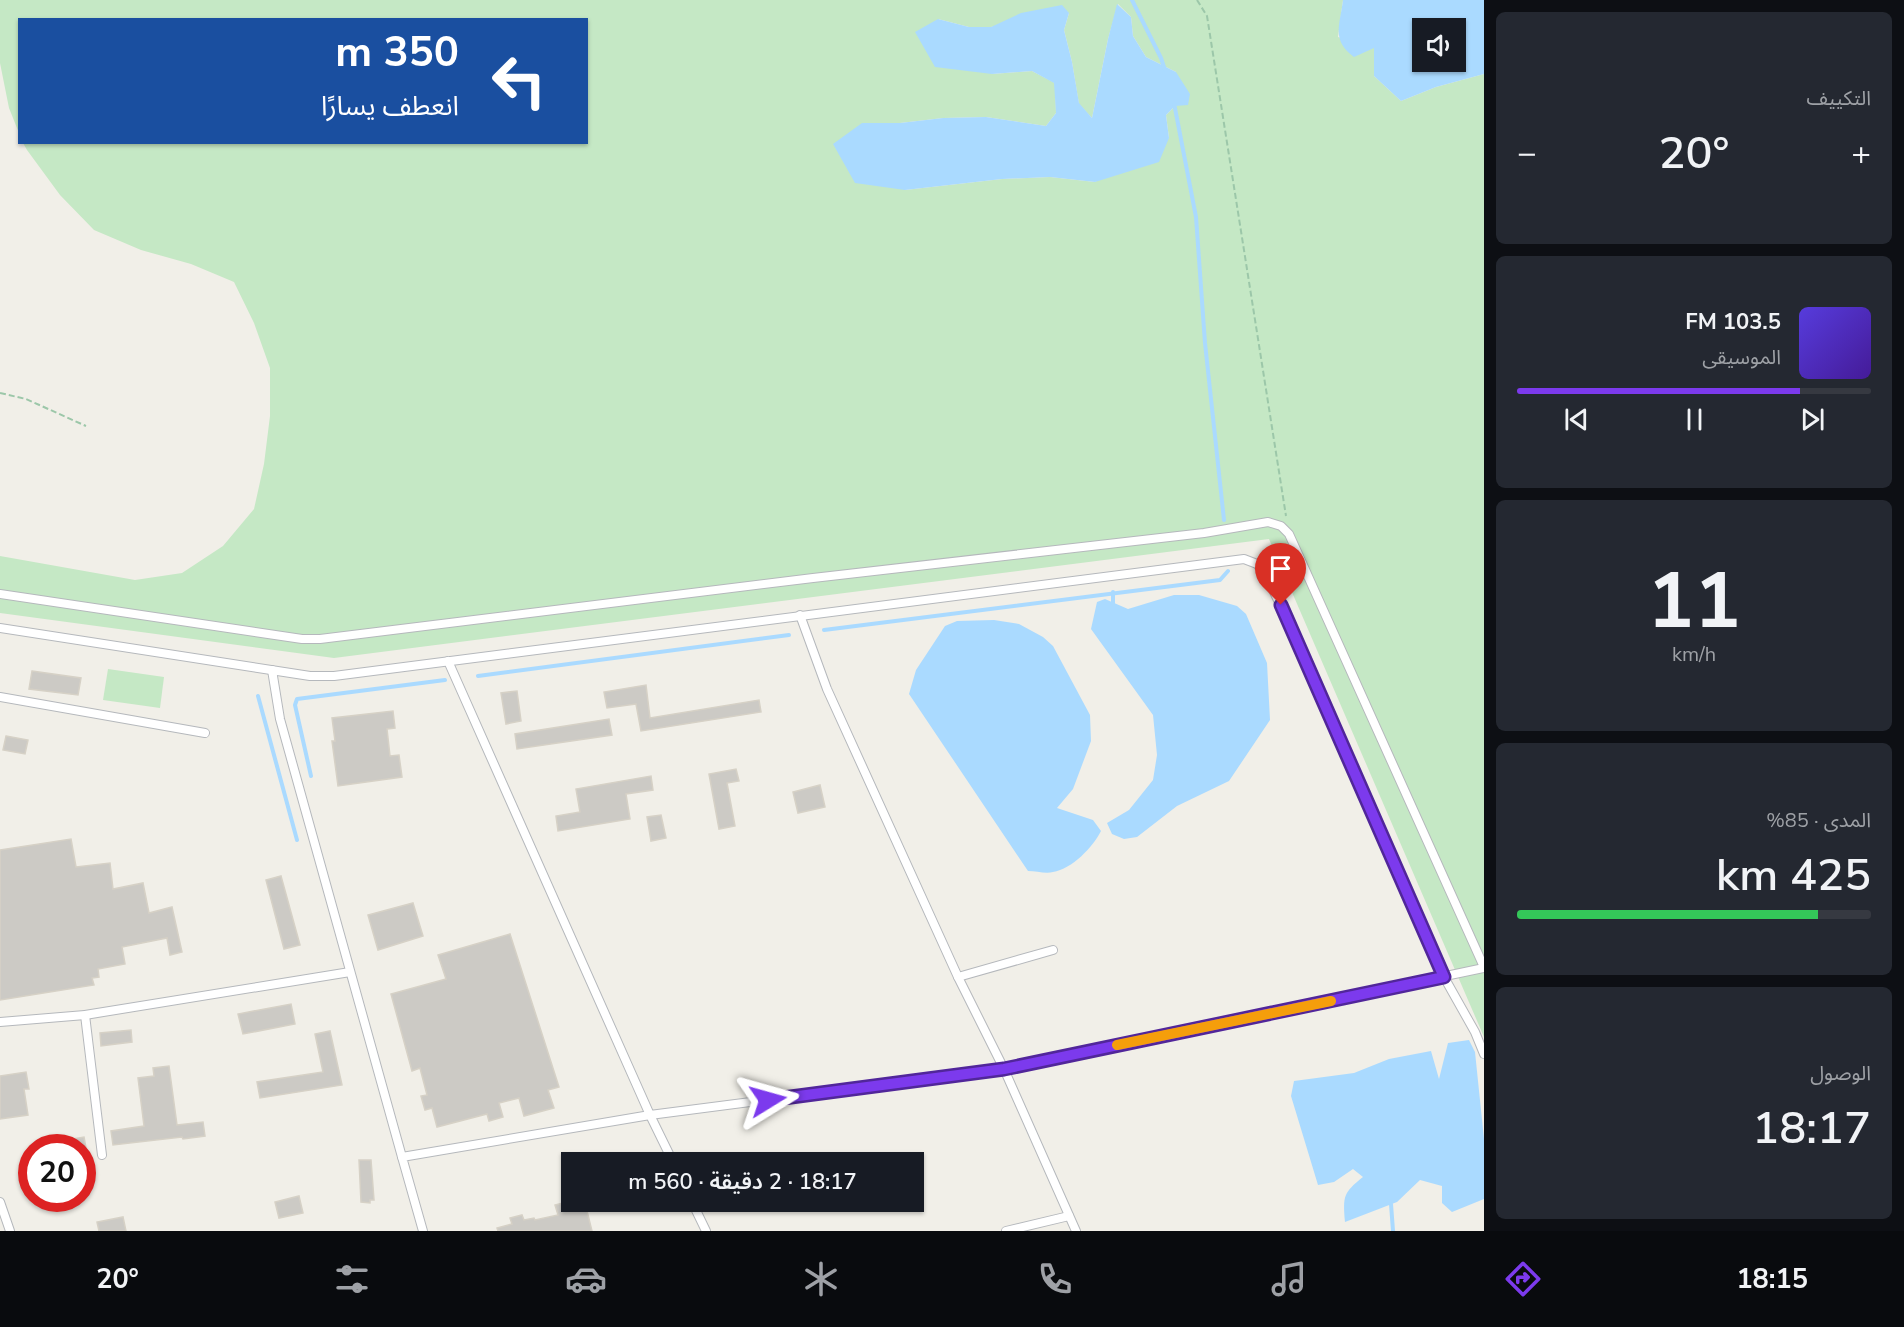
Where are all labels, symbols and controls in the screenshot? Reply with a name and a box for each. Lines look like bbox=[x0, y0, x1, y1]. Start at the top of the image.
map controls bbox=[1412, 18, 1466, 72]
button: sound bbox=[1412, 18, 1466, 72]
text: 350 m bbox=[335, 24, 459, 81]
icon: left bbox=[480, 42, 558, 120]
text: التكييف bbox=[1807, 85, 1871, 112]
text: انعطف يسارًا bbox=[321, 88, 459, 125]
text: 20° bbox=[1659, 123, 1729, 184]
text: − bbox=[1517, 131, 1537, 176]
text: + bbox=[1851, 131, 1871, 176]
text: 103.5 FM bbox=[1685, 307, 1781, 337]
text: الموسيقى bbox=[1702, 344, 1781, 371]
icon: previous bbox=[1560, 403, 1593, 436]
icon: pause bbox=[1678, 403, 1711, 436]
icon: next bbox=[1796, 403, 1829, 436]
pin bbox=[1255, 543, 1306, 605]
text: 11 bbox=[1647, 548, 1741, 655]
icon: arrive bbox=[1264, 552, 1297, 585]
text: km/h bbox=[1672, 641, 1716, 668]
text: المدى · 85% bbox=[1766, 807, 1871, 834]
text: 425 km bbox=[1716, 845, 1871, 906]
text: الوصول bbox=[1810, 1060, 1871, 1087]
position arrow bbox=[736, 1068, 800, 1132]
text: 18:17 bbox=[1752, 1098, 1871, 1159]
speed limit sign: 20 bbox=[18, 1134, 96, 1212]
text: 18:17 · 2 دقيقة · 560 m bbox=[628, 1167, 857, 1197]
icon: filters bbox=[331, 1258, 373, 1300]
icon: car bbox=[565, 1258, 607, 1300]
icon: climate bbox=[800, 1258, 842, 1300]
icon: phone bbox=[1034, 1258, 1076, 1300]
icon: music bbox=[1268, 1258, 1310, 1300]
icon: directions bbox=[1502, 1258, 1544, 1300]
text: 20° bbox=[96, 1261, 139, 1298]
text: 18:15 bbox=[1736, 1261, 1808, 1298]

